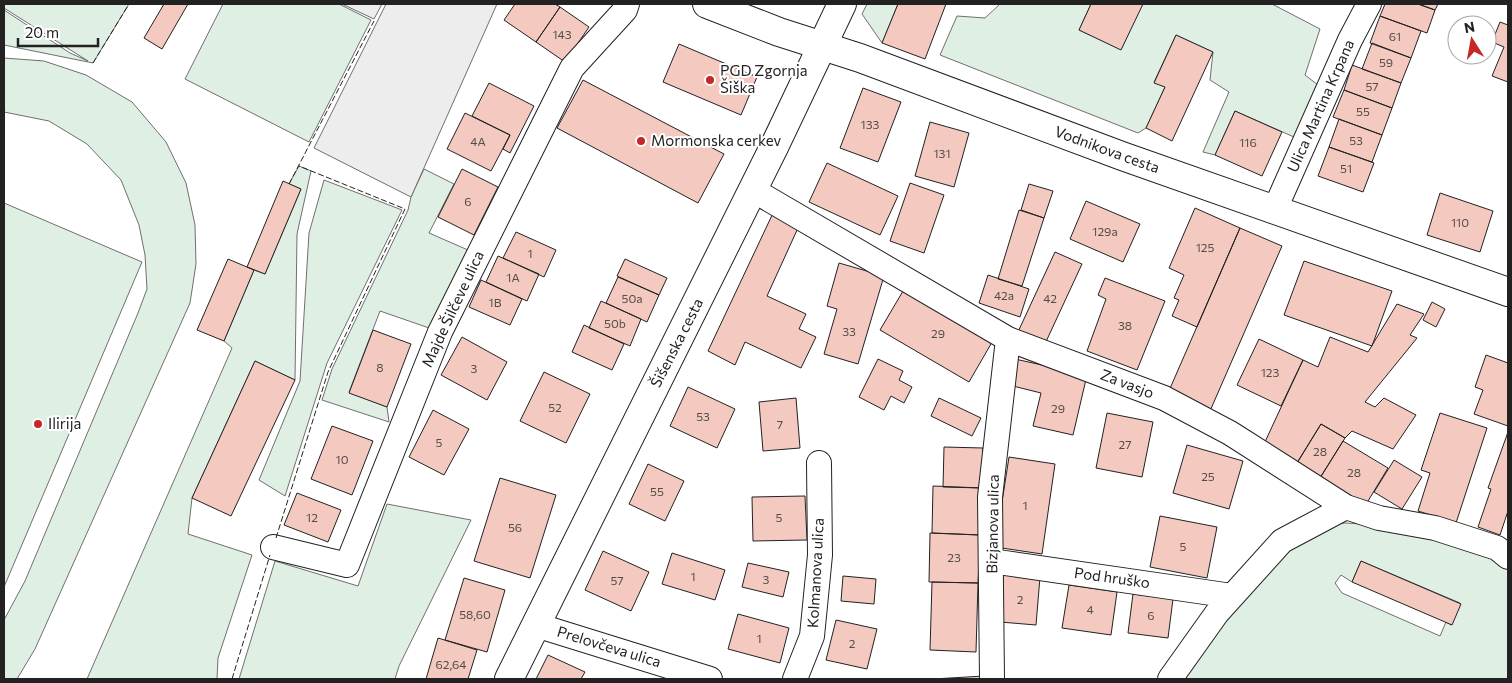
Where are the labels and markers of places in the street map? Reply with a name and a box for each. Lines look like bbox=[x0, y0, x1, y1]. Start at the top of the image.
place label: PGD Zgornja Šiška bbox=[720, 61, 808, 96]
marker: PGD Zgornja Šiška bbox=[704, 74, 716, 86]
place label: Mormonska cerkev bbox=[651, 131, 781, 149]
marker: Mormonska cerkev bbox=[635, 135, 647, 147]
place label: Ilirija bbox=[48, 414, 81, 432]
marker: Ilirija bbox=[32, 418, 44, 430]

